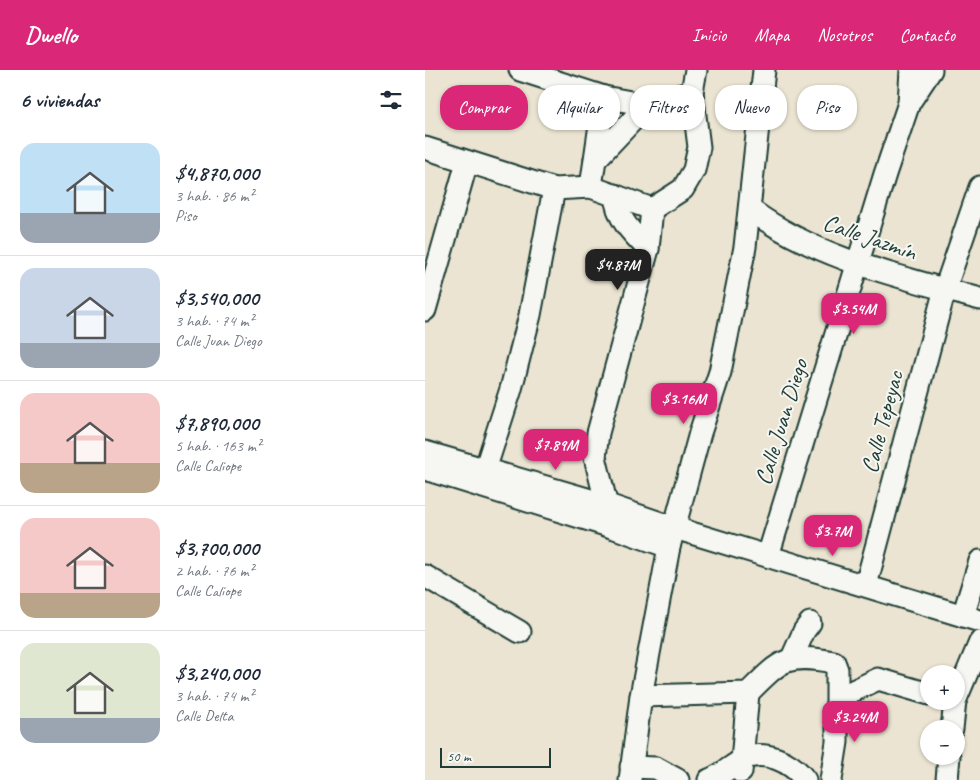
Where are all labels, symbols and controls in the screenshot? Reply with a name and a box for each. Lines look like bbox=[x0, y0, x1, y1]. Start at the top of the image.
text: Dwello bbox=[25, 20, 77, 50]
text: Inicio bbox=[692, 24, 726, 46]
text: Mapa bbox=[754, 24, 789, 46]
text: Nosotros bbox=[817, 24, 872, 46]
text: Contacto bbox=[900, 24, 955, 46]
chip: Comprar bbox=[440, 85, 528, 130]
chip: Alquilar bbox=[538, 85, 620, 130]
chip: Filtros bbox=[630, 85, 705, 130]
chip: Nuevo bbox=[715, 85, 787, 130]
chip: Piso bbox=[797, 85, 857, 130]
icon: filters bbox=[377, 86, 405, 114]
text: 6 viviendas bbox=[20, 87, 99, 113]
text: $4,870,000 bbox=[175, 160, 259, 186]
icon: home bbox=[60, 163, 120, 223]
text: 3 hab. · 86 m² bbox=[175, 186, 254, 206]
text: Piso bbox=[175, 206, 197, 226]
street label: Calle Jazmín bbox=[819, 207, 922, 267]
pin: $4.87M bbox=[577, 248, 659, 291]
text: $4.87M bbox=[596, 255, 640, 275]
text: $3,540,000 bbox=[175, 285, 259, 311]
icon: home bbox=[60, 288, 120, 348]
pin: $3.54M bbox=[813, 292, 895, 335]
text: $3.54M bbox=[832, 299, 876, 319]
text: 3 hab. · 74 m² bbox=[175, 311, 254, 331]
text: Calle Juan Diego bbox=[175, 331, 262, 351]
street label: Calle Juan Diego bbox=[748, 354, 815, 489]
street label: Calle Tepeyac bbox=[854, 366, 910, 476]
pin: $3.16M bbox=[643, 382, 725, 425]
text: $3.16M bbox=[662, 389, 706, 409]
text: $7,890,000 bbox=[175, 410, 259, 436]
icon: home bbox=[60, 413, 120, 473]
pin: $7.89M bbox=[515, 428, 597, 471]
text: $7.89M bbox=[534, 435, 578, 455]
text: 5 hab. · 163 m² bbox=[175, 436, 261, 456]
text: Calle Caliope bbox=[175, 456, 241, 476]
pin: $3.7M bbox=[798, 514, 868, 557]
text: $3.7M bbox=[815, 521, 851, 541]
text: $3,700,000 bbox=[175, 535, 259, 561]
icon: home bbox=[60, 538, 120, 598]
text: 2 hab. · 76 m² bbox=[175, 561, 254, 581]
text: Calle Caliope bbox=[175, 581, 241, 601]
text: $3,240,000 bbox=[175, 660, 259, 686]
icon: home bbox=[60, 663, 120, 723]
map controls bbox=[920, 665, 965, 765]
button: + bbox=[920, 665, 965, 710]
text: 3 hab. · 74 m² bbox=[175, 686, 254, 706]
pin: $3.24M bbox=[814, 700, 896, 743]
text: Calle Delta bbox=[175, 706, 233, 726]
text: $3.24M bbox=[833, 707, 877, 727]
button: − bbox=[920, 720, 965, 765]
scale bar bbox=[440, 745, 551, 768]
text: 50 m bbox=[447, 748, 471, 765]

